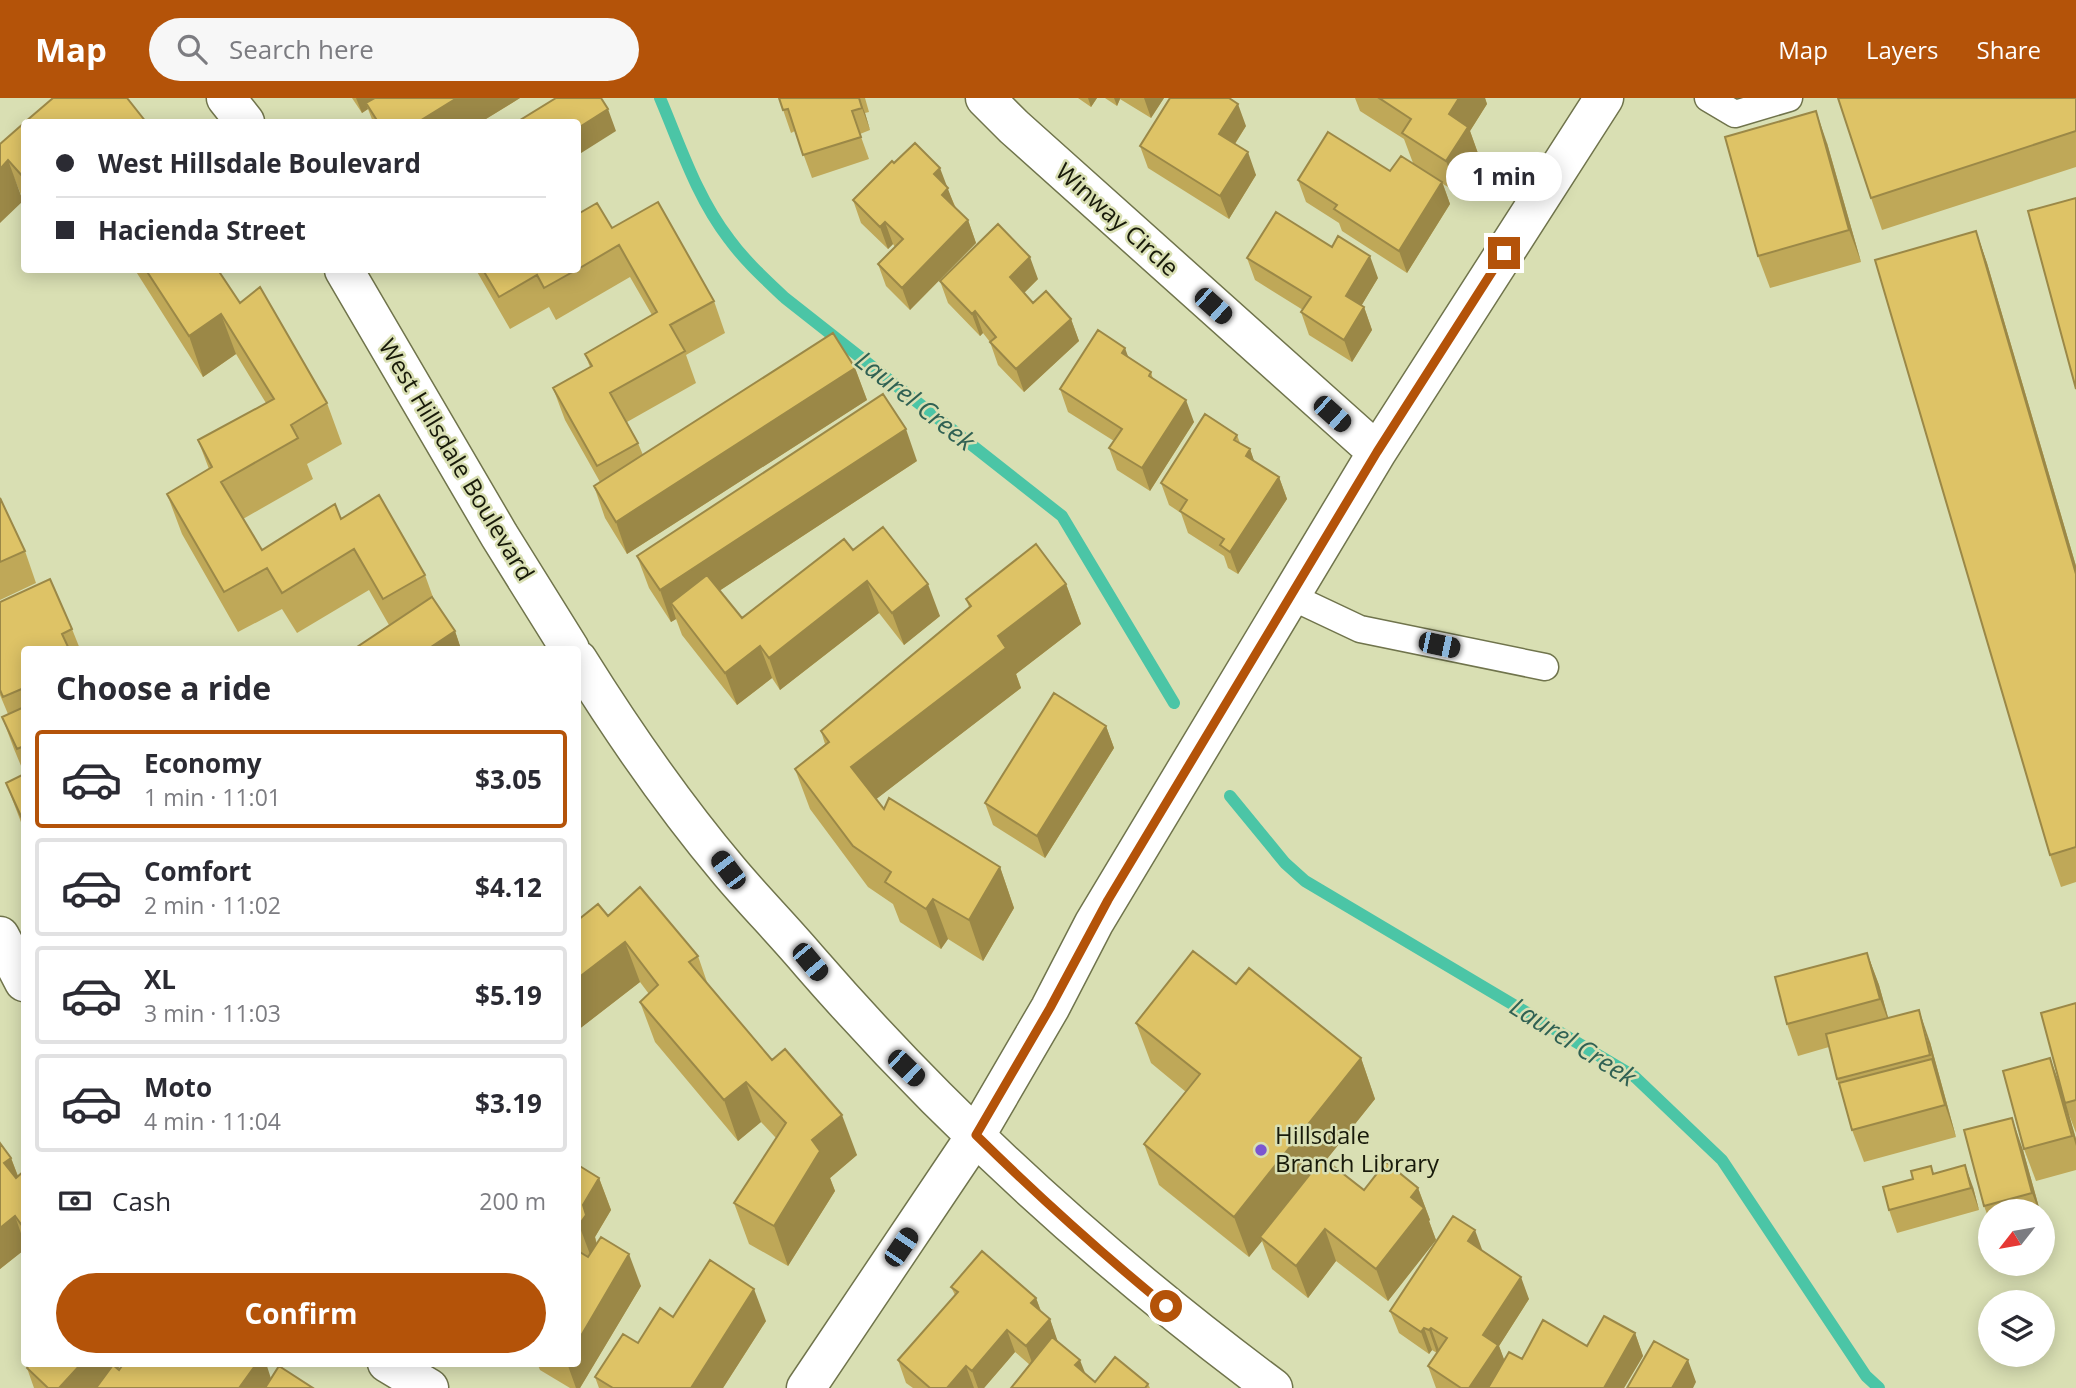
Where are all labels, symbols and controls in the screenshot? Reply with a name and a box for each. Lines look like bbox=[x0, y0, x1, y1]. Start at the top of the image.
search box bbox=[149, 18, 639, 81]
text: Map bbox=[35, 27, 107, 72]
icon: search bbox=[173, 30, 211, 68]
text: Search here bbox=[229, 31, 374, 67]
text: Map bbox=[1778, 33, 1828, 66]
text: Layers bbox=[1866, 33, 1939, 66]
text: Share bbox=[1977, 33, 2041, 66]
text: West Hillsdale Boulevard bbox=[98, 145, 421, 181]
callout: 1 min bbox=[1446, 152, 1562, 200]
street label: Winway Circle bbox=[1049, 155, 1187, 283]
text: 1 min bbox=[1472, 160, 1536, 192]
text: Hacienda Street bbox=[98, 212, 306, 248]
route end bbox=[1488, 237, 1520, 269]
car bbox=[1191, 284, 1236, 328]
street label: West Hillsdale Boulevard bbox=[372, 332, 543, 586]
water label: Laurel Creek bbox=[848, 342, 984, 459]
car bbox=[1310, 392, 1355, 436]
car bbox=[1417, 630, 1462, 660]
text: Choose a ride bbox=[56, 666, 271, 709]
text: Economy bbox=[144, 745, 262, 781]
icon: car bbox=[60, 748, 123, 811]
text: $3.05 bbox=[475, 761, 542, 797]
text: 1 min · 11:01 bbox=[144, 781, 281, 813]
car bbox=[707, 847, 750, 893]
text: Comfort bbox=[144, 853, 251, 889]
icon: car bbox=[60, 856, 123, 919]
text: $4.12 bbox=[475, 869, 542, 905]
text: 2 min · 11:02 bbox=[144, 889, 281, 921]
car bbox=[789, 939, 832, 985]
text: XL bbox=[144, 961, 176, 997]
icon: car bbox=[60, 964, 123, 1027]
text: $5.19 bbox=[475, 977, 542, 1013]
water label: Laurel Creek bbox=[1503, 988, 1645, 1095]
text: 3 min · 11:03 bbox=[144, 997, 281, 1029]
car bbox=[884, 1046, 929, 1090]
text: Moto bbox=[144, 1069, 212, 1105]
icon: car bbox=[60, 1072, 123, 1135]
text: $3.19 bbox=[475, 1085, 542, 1121]
text: 4 min · 11:04 bbox=[144, 1105, 281, 1137]
place label: Hillsdale Branch Library bbox=[1275, 1118, 1440, 1179]
marker: Hillsdale Branch Library bbox=[1253, 1142, 1269, 1158]
icon: cash bbox=[56, 1182, 94, 1220]
text: Cash bbox=[112, 1183, 171, 1219]
text: 200 m bbox=[479, 1185, 546, 1217]
north arrow bbox=[1978, 1199, 2054, 1276]
map controls bbox=[1978, 1199, 2055, 1367]
car bbox=[881, 1224, 922, 1270]
button: Confirm bbox=[56, 1273, 546, 1353]
route start bbox=[1150, 1290, 1182, 1322]
button: layers bbox=[1978, 1290, 2055, 1367]

